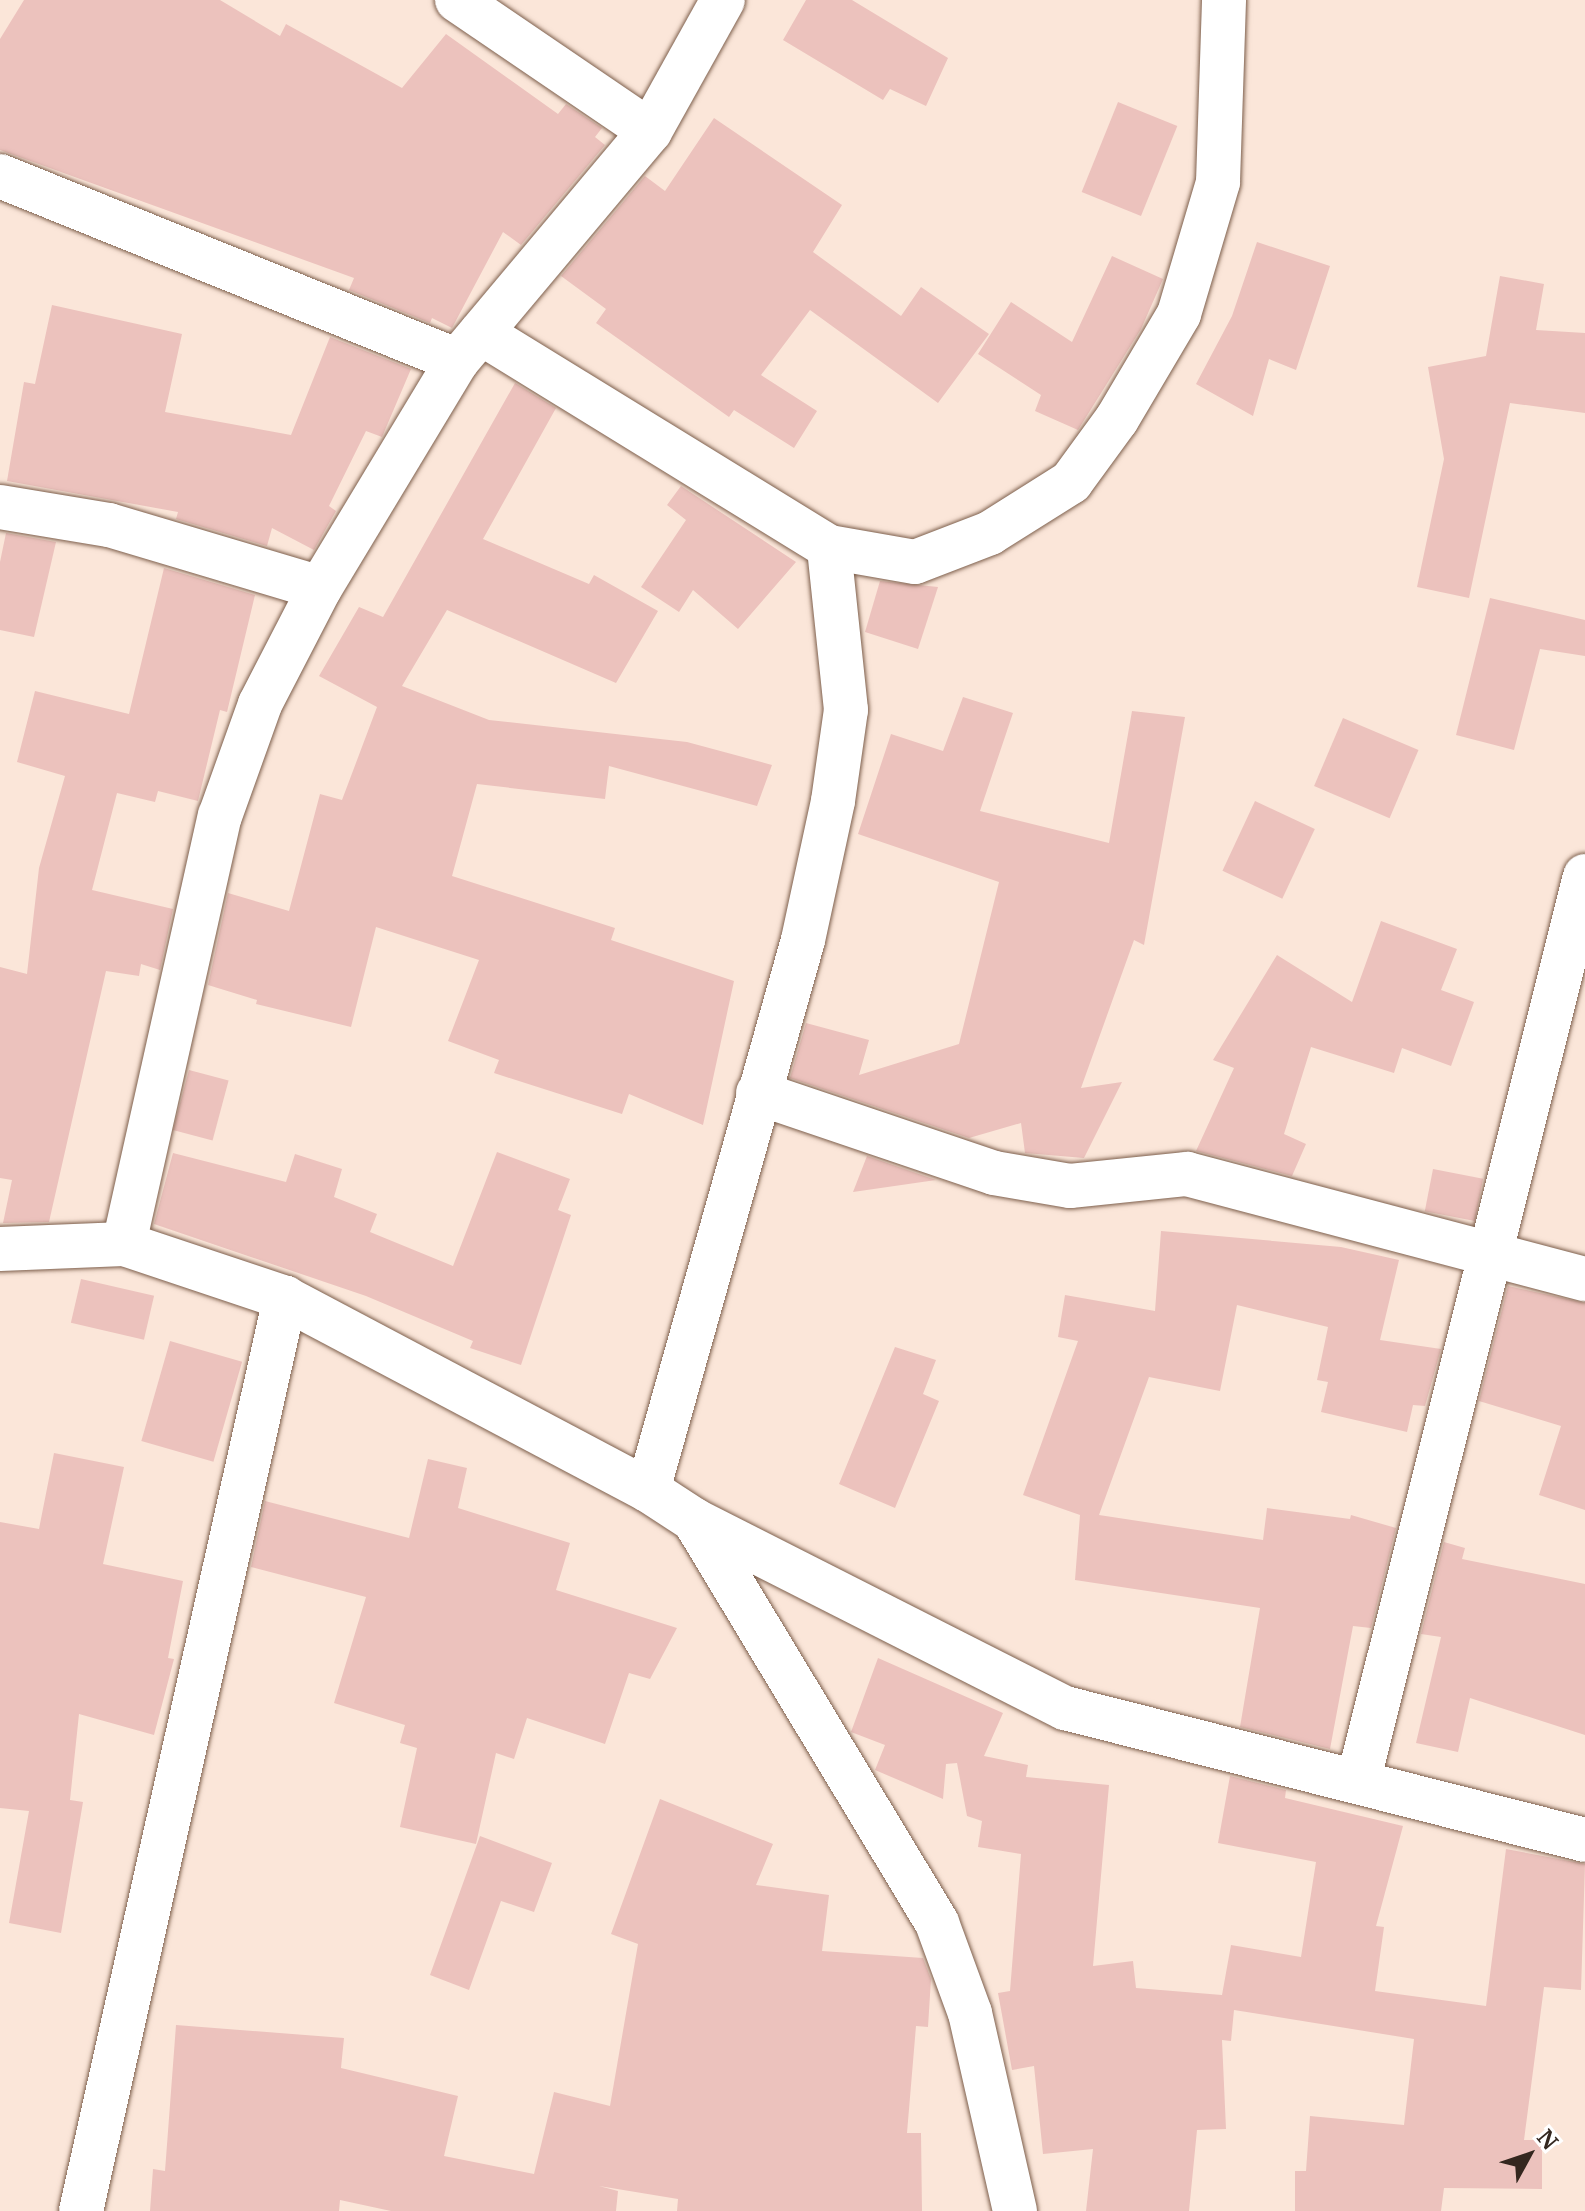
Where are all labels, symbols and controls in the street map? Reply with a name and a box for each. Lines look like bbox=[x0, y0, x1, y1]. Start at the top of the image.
north arrow bbox=[1489, 2115, 1569, 2195]
text: N bbox=[1531, 2124, 1564, 2155]

